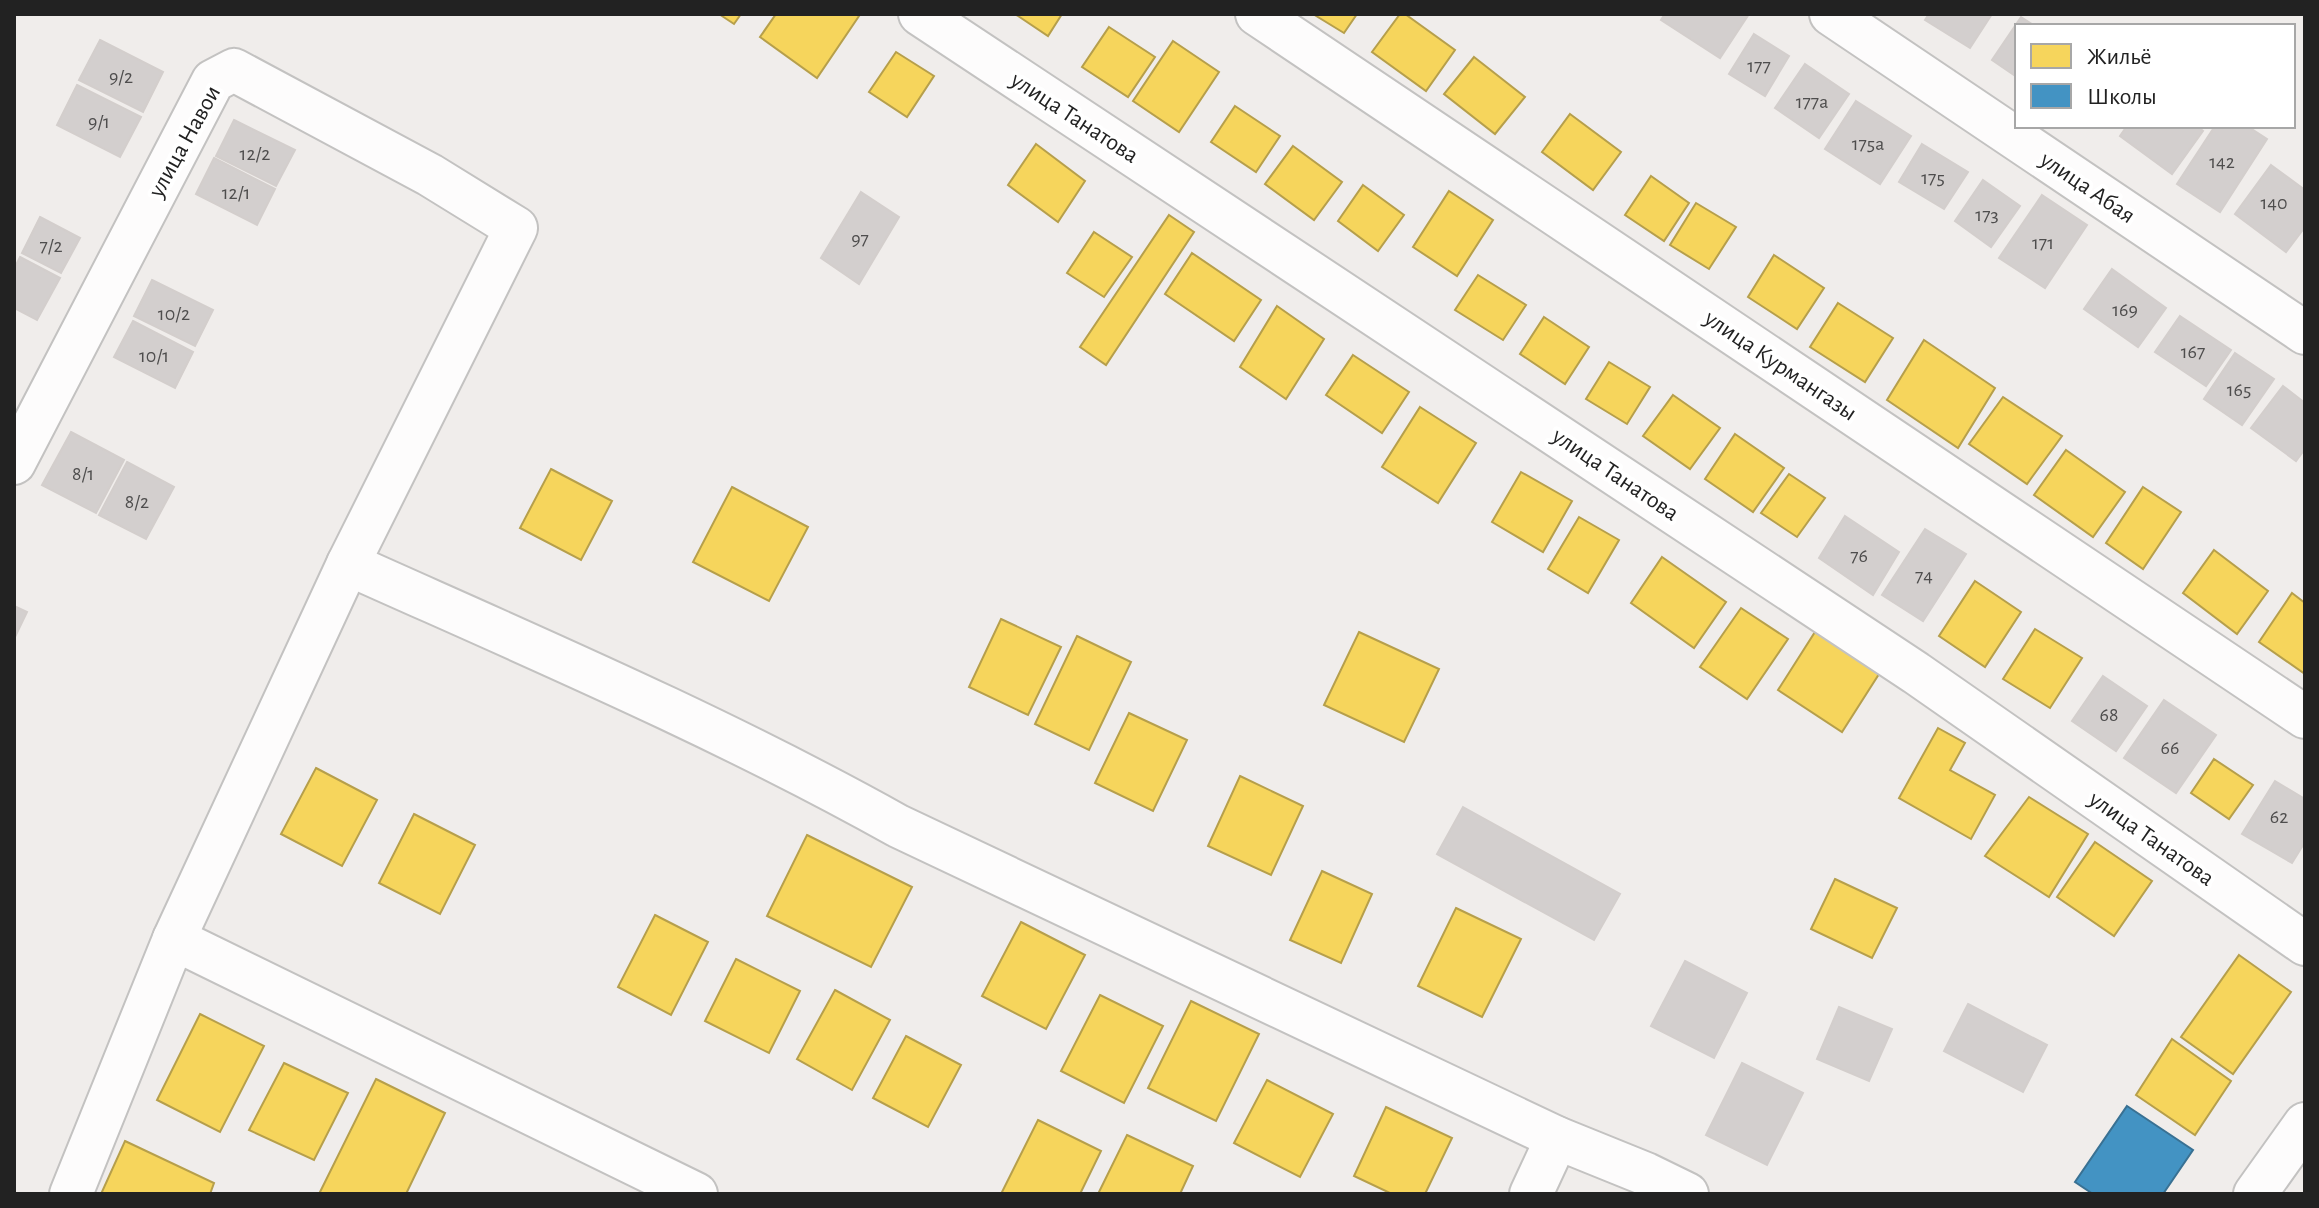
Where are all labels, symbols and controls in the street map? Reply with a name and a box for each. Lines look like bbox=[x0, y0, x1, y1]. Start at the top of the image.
legend bbox=[2015, 24, 2295, 128]
text: Жильё bbox=[2087, 45, 2152, 69]
house number: 177 bbox=[1747, 56, 1771, 76]
house number: 9/2 bbox=[109, 67, 133, 87]
street label: улица Танатова bbox=[1005, 67, 1143, 168]
street label: улица Навои bbox=[144, 82, 225, 202]
text: Школы bbox=[2087, 85, 2157, 109]
house number: 177а bbox=[1796, 92, 1828, 112]
house number: 9/1 bbox=[88, 112, 110, 132]
house number: 175а bbox=[1852, 134, 1884, 154]
house number: 12/2 bbox=[240, 144, 270, 164]
street label: улица Абая bbox=[2035, 147, 2139, 228]
house number: 142 bbox=[2209, 152, 2235, 172]
house number: 175 bbox=[1921, 168, 1945, 188]
house number: 12/1 bbox=[222, 183, 250, 203]
house number: 140 bbox=[2260, 193, 2288, 213]
house number: 173 bbox=[1975, 205, 1999, 225]
house number: 97 bbox=[851, 229, 869, 249]
house number: 171 bbox=[2032, 233, 2054, 253]
house number: 7/2 bbox=[39, 236, 63, 256]
house number: 169 bbox=[2112, 300, 2138, 320]
house number: 10/2 bbox=[158, 304, 190, 324]
street label: улица Курмангазы bbox=[1699, 306, 1861, 426]
house number: 167 bbox=[2181, 342, 2205, 362]
house number: 10/1 bbox=[139, 346, 169, 366]
house number: 165 bbox=[2227, 380, 2251, 400]
street label: улица Танатова bbox=[1547, 423, 1683, 526]
house number: 8/1 bbox=[72, 464, 94, 484]
house number: 8/2 bbox=[125, 492, 149, 512]
house number: 76 bbox=[1850, 546, 1868, 566]
house number: 74 bbox=[1915, 566, 1933, 586]
house number: 68 bbox=[2100, 705, 2118, 725]
house number: 66 bbox=[2161, 738, 2179, 758]
street label: улица Танатова bbox=[2084, 786, 2219, 891]
house number: 62 bbox=[2270, 807, 2288, 827]

